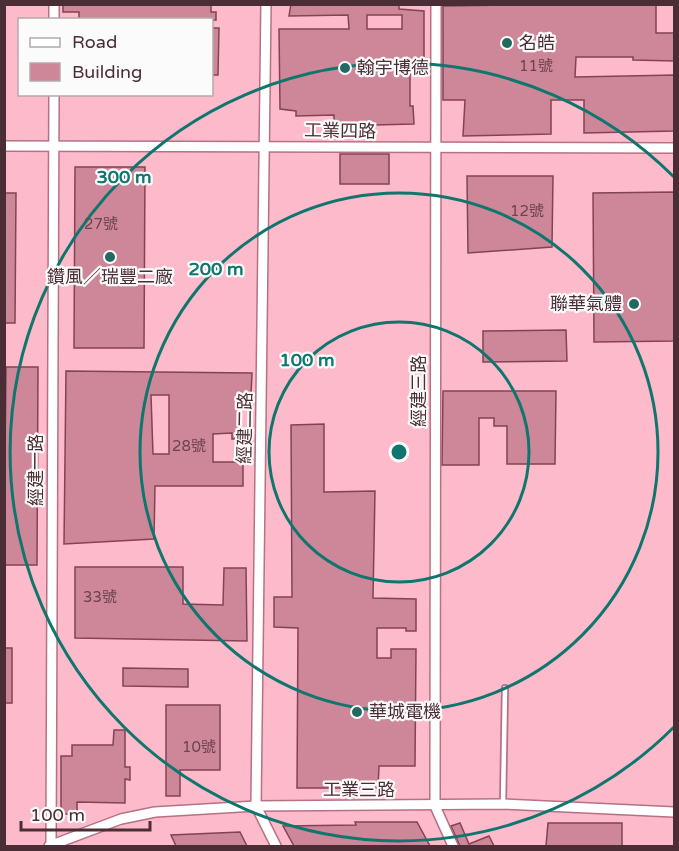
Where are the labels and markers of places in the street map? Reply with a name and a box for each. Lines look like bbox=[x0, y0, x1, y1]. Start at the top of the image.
place label: 名皓 bbox=[519, 32, 555, 54]
marker: 名皓 bbox=[500, 36, 514, 50]
place label: 翰宇博德 bbox=[357, 57, 429, 79]
marker: 翰宇博德 bbox=[338, 61, 352, 75]
marker: 鑽風／瑞豐二廠 bbox=[103, 250, 117, 264]
place label: 鑽風／瑞豐二廠 bbox=[47, 266, 173, 288]
place label: 聯華氣體 bbox=[550, 293, 622, 315]
marker: 聯華氣體 bbox=[627, 297, 641, 311]
centre of rings bbox=[389, 442, 409, 462]
place label: 華城電機 bbox=[369, 701, 441, 723]
marker: 華城電機 bbox=[350, 705, 364, 719]

